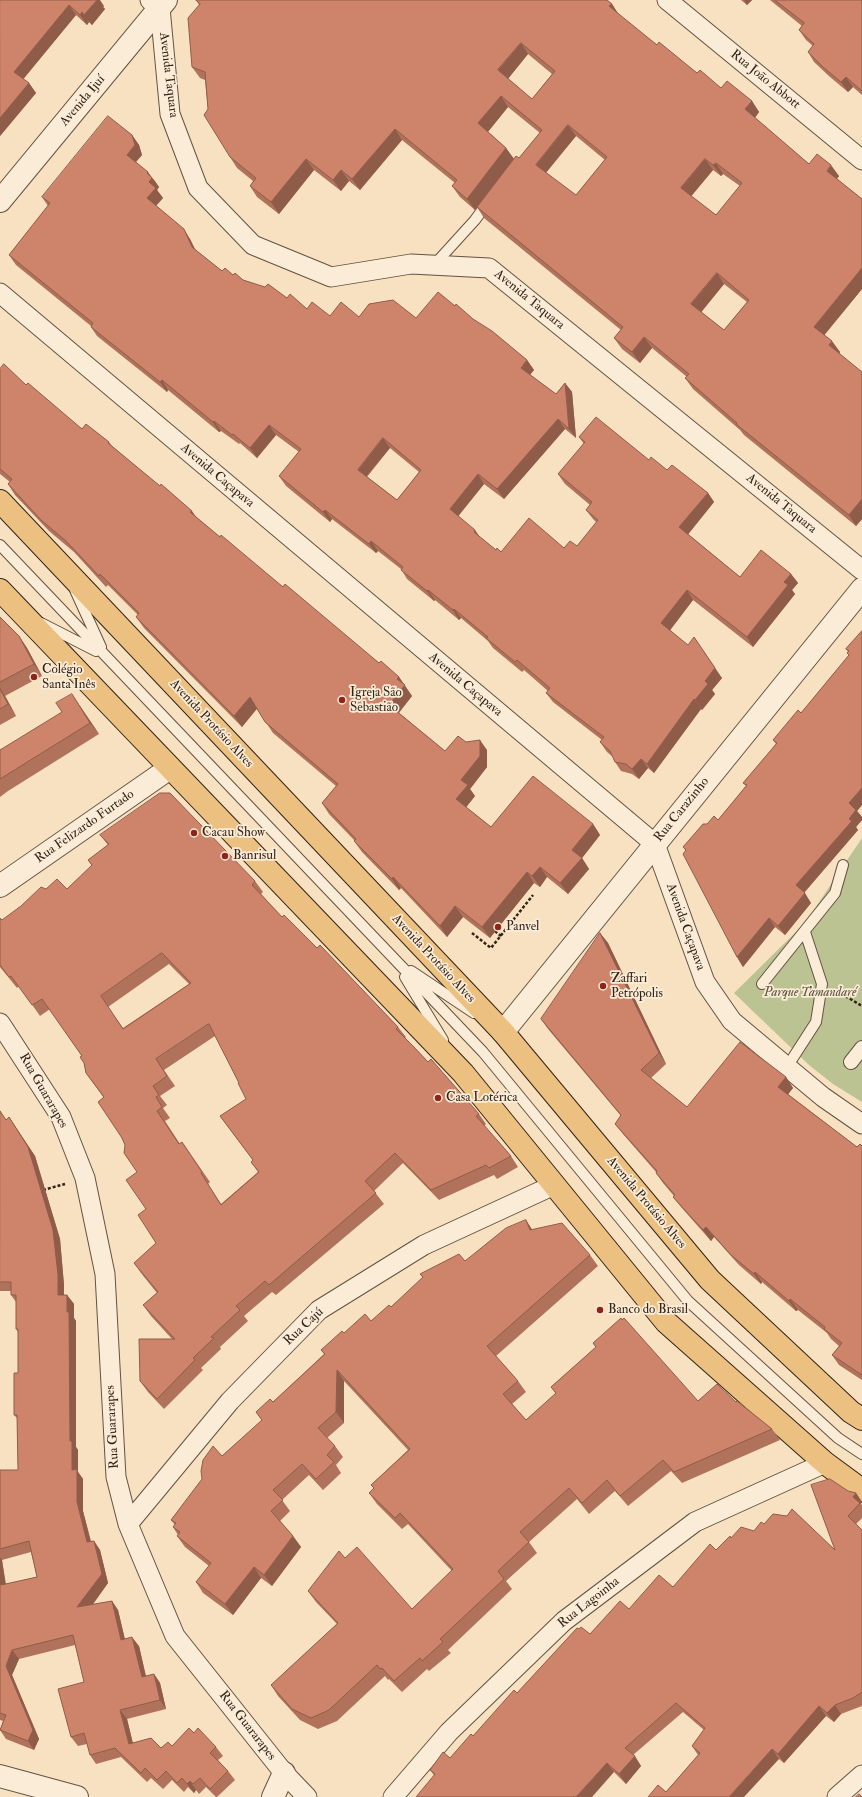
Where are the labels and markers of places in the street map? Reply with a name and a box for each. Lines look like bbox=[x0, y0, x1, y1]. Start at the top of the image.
place label: Colégio Santa Inês bbox=[42, 662, 95, 693]
marker: Colégio Santa Inês bbox=[29, 672, 39, 682]
place label: Igreja São Sebastião bbox=[350, 685, 402, 716]
marker: Igreja São Sebastião bbox=[337, 695, 347, 705]
place label: Cacau Show bbox=[202, 825, 265, 841]
marker: Cacau Show bbox=[189, 828, 199, 838]
place label: Banrisul bbox=[233, 848, 276, 864]
marker: Banrisul bbox=[220, 851, 230, 861]
place label: Panvel bbox=[506, 919, 539, 935]
marker: Panvel bbox=[493, 922, 503, 932]
place label: Zaffari Petrópolis bbox=[611, 971, 663, 1002]
marker: Zaffari Petrópolis bbox=[598, 981, 608, 991]
place label: Casa Lotérica bbox=[446, 1090, 518, 1106]
marker: Casa Lotérica bbox=[433, 1093, 443, 1103]
place label: Banco do Brasil bbox=[608, 1302, 688, 1318]
marker: Banco do Brasil bbox=[595, 1305, 605, 1315]

